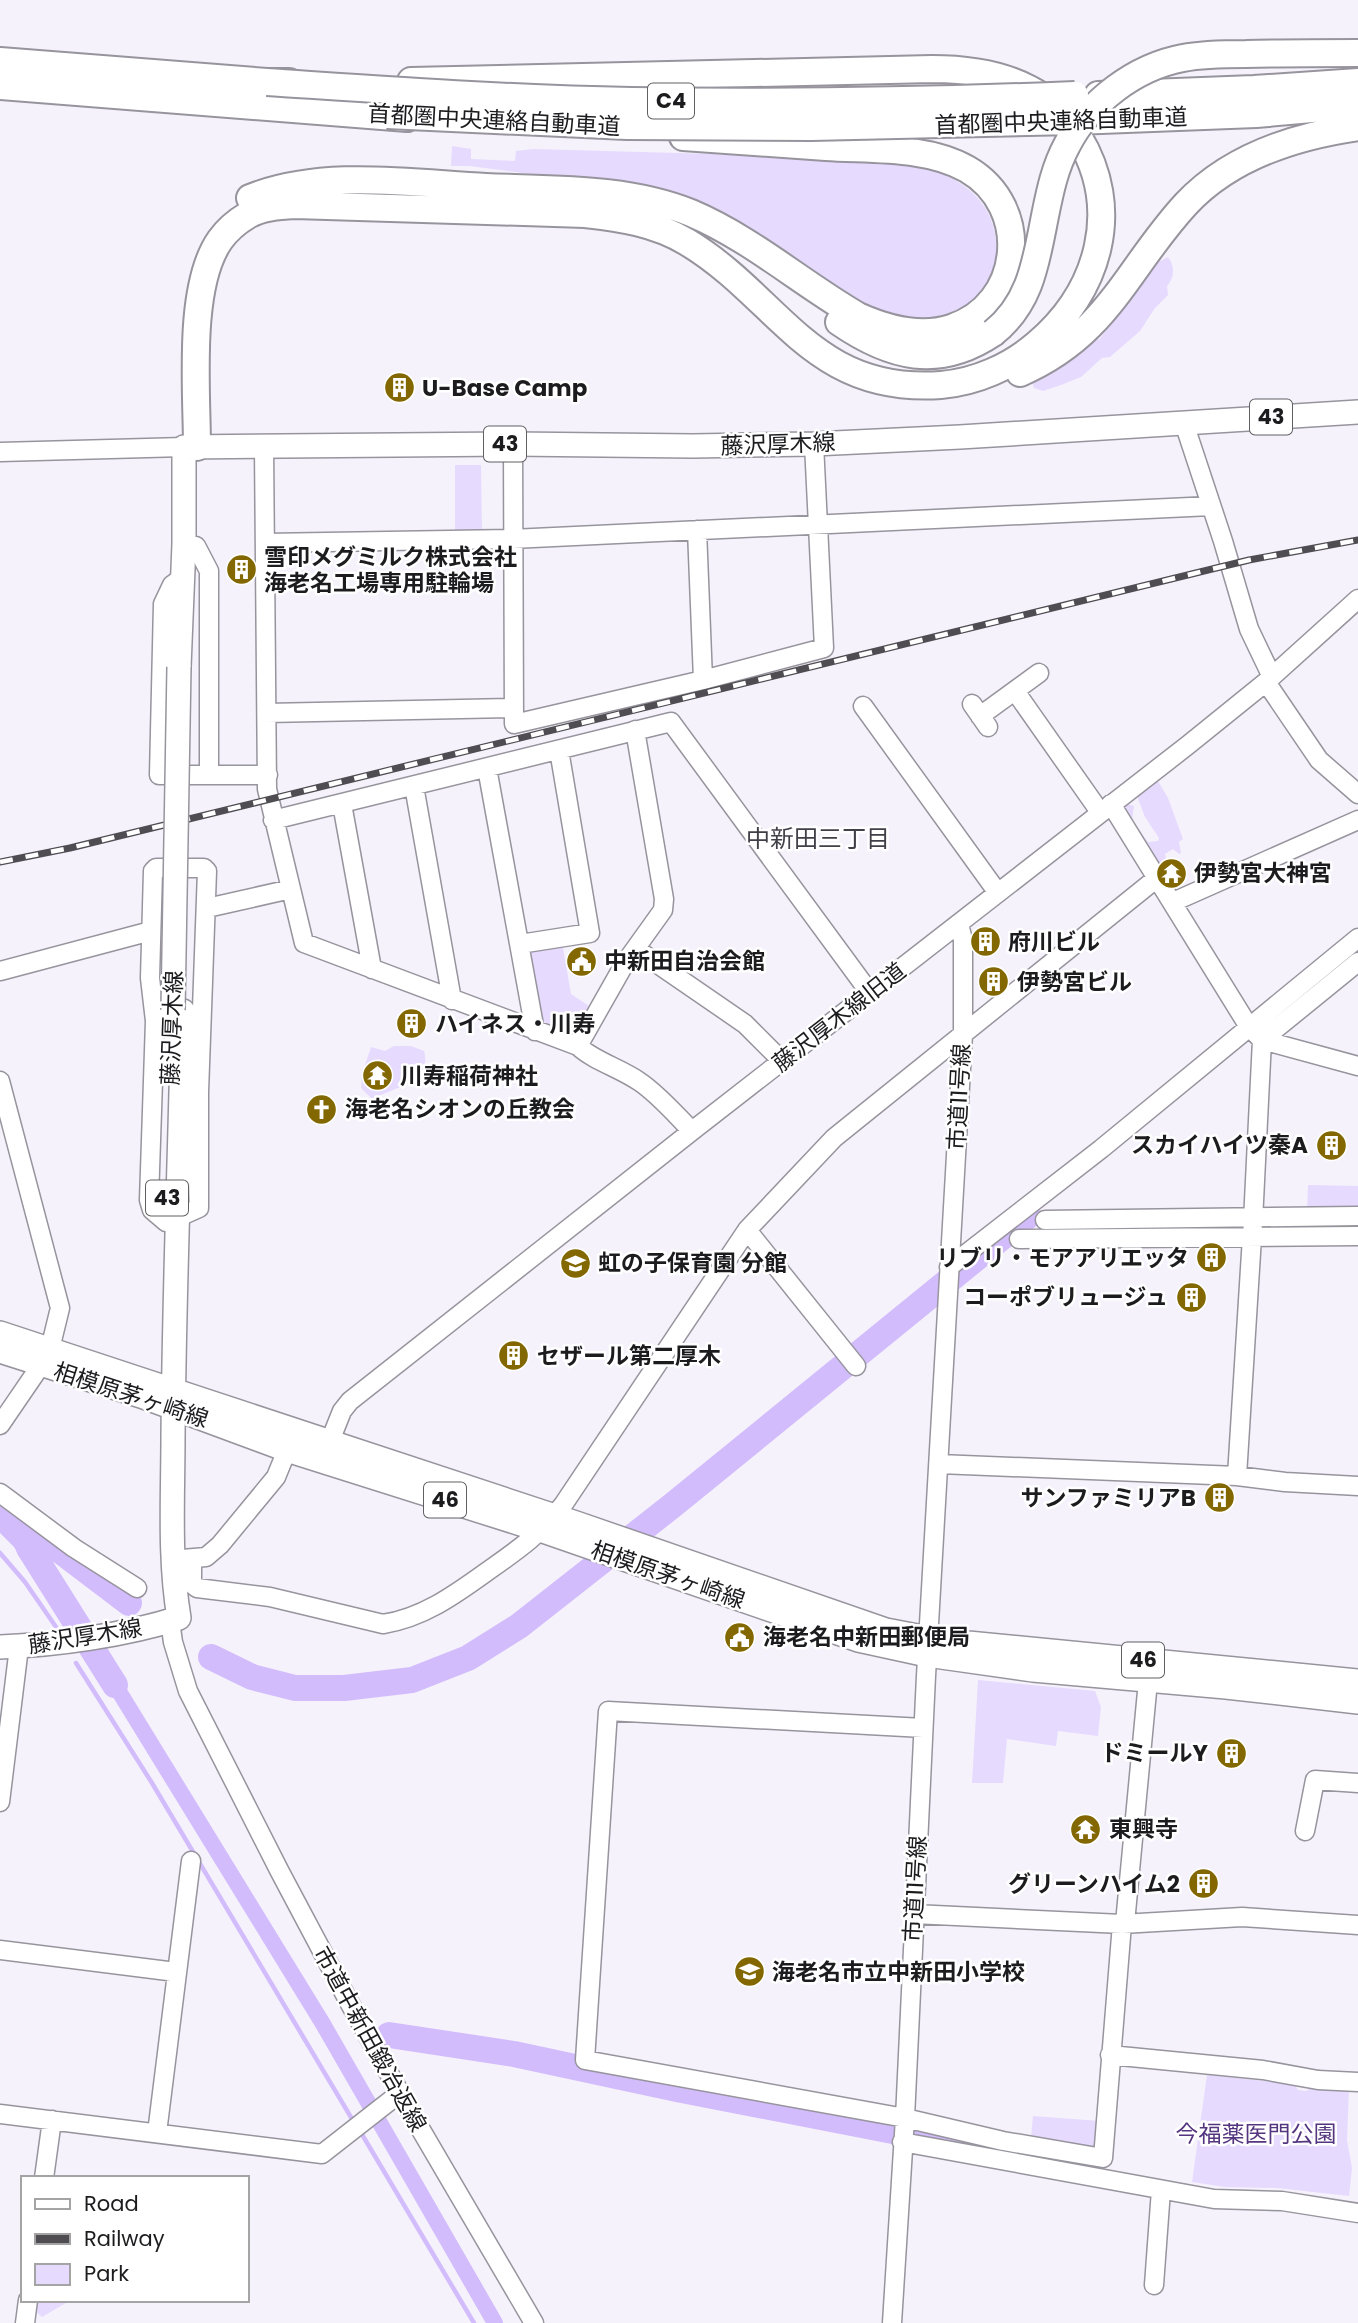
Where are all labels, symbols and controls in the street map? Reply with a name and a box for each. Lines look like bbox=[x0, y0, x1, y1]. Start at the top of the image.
road number: C4 bbox=[648, 84, 694, 119]
street label: 首都圏中央連絡自動車道 bbox=[367, 97, 621, 143]
street label: 首都圏中央連絡自動車道 bbox=[934, 101, 1188, 141]
building icon: U-Base Camp bbox=[382, 371, 416, 405]
place label: U-Base Camp bbox=[422, 372, 587, 404]
road number: 43 bbox=[1250, 400, 1292, 434]
road number: 43 bbox=[484, 426, 526, 462]
street label: 藤沢厚木線 bbox=[720, 426, 836, 462]
place label: 雪印メグミルク株式会社 海老名工場専用駐輪場 bbox=[264, 541, 517, 599]
building icon: 雪印メグミルク株式会社 海老名工場専用駐輪場 bbox=[224, 553, 258, 587]
district label: 中新田三丁目 bbox=[746, 822, 890, 855]
temple icon: 伊勢宮大神宮 bbox=[1154, 856, 1188, 890]
place label: 伊勢宮大神宮 bbox=[1194, 857, 1332, 889]
building icon: 府川ビル bbox=[968, 925, 1002, 959]
place label: 府川ビル bbox=[1008, 926, 1100, 958]
public building icon: 中新田自治会館 bbox=[564, 944, 598, 978]
place label: 中新田自治会館 bbox=[604, 945, 765, 977]
street label: 藤沢厚木線旧道 bbox=[766, 955, 912, 1079]
building icon: 伊勢宮ビル bbox=[977, 965, 1011, 999]
place label: 伊勢宮ビル bbox=[1017, 966, 1132, 998]
street label: 藤沢厚木線 bbox=[154, 970, 190, 1086]
building icon: ハイネス・川寿 bbox=[395, 1007, 429, 1041]
place label: ハイネス・川寿 bbox=[435, 1008, 596, 1040]
street label: 市道11号線 bbox=[940, 1043, 978, 1151]
temple icon: 川寿稲荷神社 bbox=[360, 1059, 394, 1093]
place label: 川寿稲荷神社 bbox=[400, 1060, 538, 1092]
church icon: 海老名シオンの丘教会 bbox=[305, 1092, 339, 1126]
place label: 海老名シオンの丘教会 bbox=[345, 1093, 575, 1125]
building icon: スカイハイツ秦A bbox=[1314, 1128, 1348, 1162]
place label: スカイハイツ秦A bbox=[1131, 1129, 1308, 1161]
road number: 43 bbox=[146, 1180, 188, 1216]
building icon: リブリ・モアアリエッタ bbox=[1195, 1241, 1229, 1275]
place label: リブリ・モアアリエッタ bbox=[936, 1242, 1189, 1274]
school or university icon: 虹の子保育園 分館 bbox=[558, 1246, 592, 1280]
place label: 虹の子保育園 分館 bbox=[598, 1247, 787, 1279]
building icon: コーポブリュージュ bbox=[1174, 1280, 1208, 1314]
place label: コーポブリュージュ bbox=[963, 1281, 1168, 1313]
building icon: セザール第二厚木 bbox=[497, 1339, 531, 1373]
place label: セザール第二厚木 bbox=[537, 1340, 721, 1372]
street label: 相模原茅ヶ崎線 bbox=[49, 1355, 213, 1435]
building icon: サンファミリアB bbox=[1202, 1481, 1236, 1515]
road number: 46 bbox=[424, 1482, 466, 1518]
place label: サンファミリアB bbox=[1021, 1482, 1196, 1514]
street label: 相模原茅ヶ崎線 bbox=[587, 1534, 749, 1616]
street label: 藤沢厚木線 bbox=[26, 1611, 144, 1661]
public building icon: 海老名中新田郵便局 bbox=[723, 1620, 757, 1654]
place label: 海老名中新田郵便局 bbox=[763, 1621, 970, 1653]
road number: 46 bbox=[1122, 1642, 1164, 1678]
building icon: ドミールY bbox=[1214, 1736, 1248, 1770]
place label: ドミールY bbox=[1101, 1737, 1209, 1769]
temple icon: 東興寺 bbox=[1069, 1812, 1103, 1846]
place label: 東興寺 bbox=[1109, 1813, 1178, 1845]
street label: 市道11号線 bbox=[896, 1835, 934, 1943]
building icon: グリーンハイム2 bbox=[1186, 1867, 1220, 1901]
place label: グリーンハイム2 bbox=[1008, 1868, 1180, 1900]
street label: 市道中新田鍛冶返線 bbox=[306, 1941, 434, 2137]
school or university icon: 海老名市立中新田小学校 bbox=[732, 1955, 766, 1989]
place label: 海老名市立中新田小学校 bbox=[772, 1956, 1025, 1988]
park label: 今福薬医門公園 bbox=[1176, 2118, 1337, 2150]
legend bbox=[21, 2176, 248, 2302]
text: Road bbox=[84, 2189, 139, 2218]
text: Railway bbox=[84, 2224, 165, 2253]
text: Park bbox=[84, 2259, 129, 2288]

